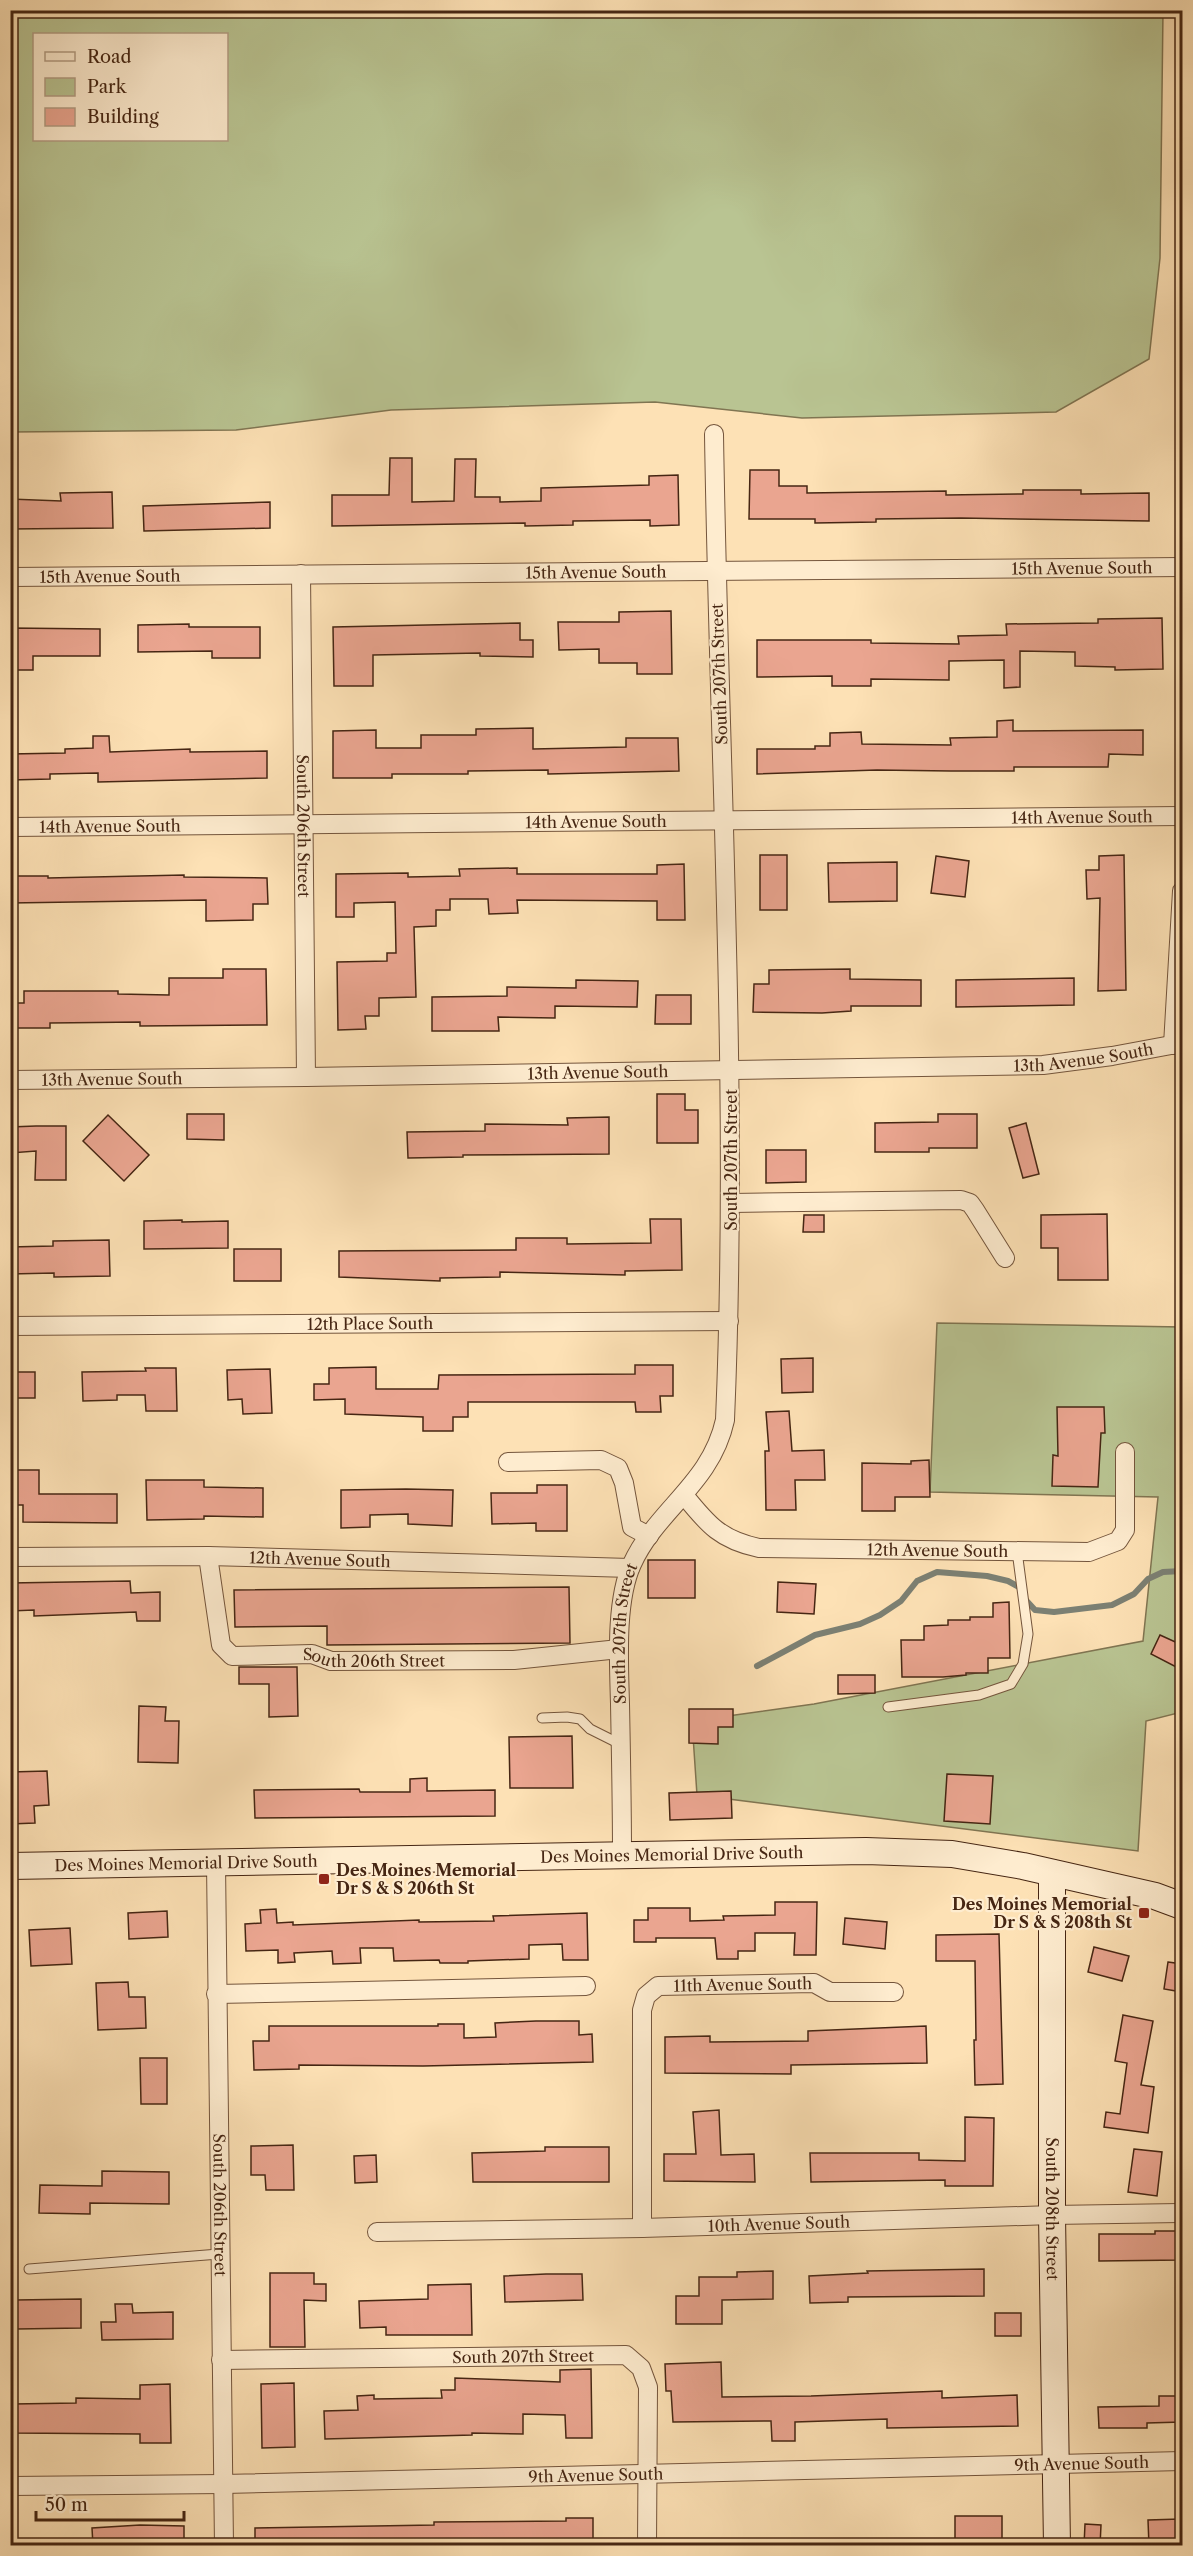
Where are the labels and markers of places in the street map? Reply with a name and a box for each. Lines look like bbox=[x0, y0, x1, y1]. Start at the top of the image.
place label: Des Moines Memorial Dr S & S 206th St bbox=[336, 1860, 516, 1898]
marker: Des Moines Memorial Dr S & S 206th St bbox=[317, 1872, 331, 1886]
place label: Des Moines Memorial Dr S & S 208th St bbox=[952, 1894, 1133, 1932]
marker: Des Moines Memorial Dr S & S 208th St bbox=[1137, 1906, 1151, 1920]

